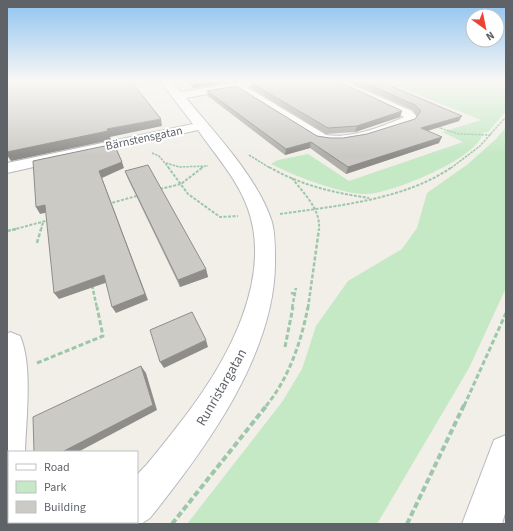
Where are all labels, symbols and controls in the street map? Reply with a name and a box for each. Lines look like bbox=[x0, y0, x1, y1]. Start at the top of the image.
north arrow bbox=[465, 8, 505, 48]
text: N bbox=[483, 28, 497, 44]
street label: Bärnstensgatan bbox=[104, 122, 184, 155]
street label: Runristargatan bbox=[192, 345, 252, 430]
legend bbox=[8, 451, 138, 523]
text: Road bbox=[44, 459, 70, 476]
text: Park bbox=[44, 479, 66, 496]
text: Building bbox=[44, 499, 86, 516]

